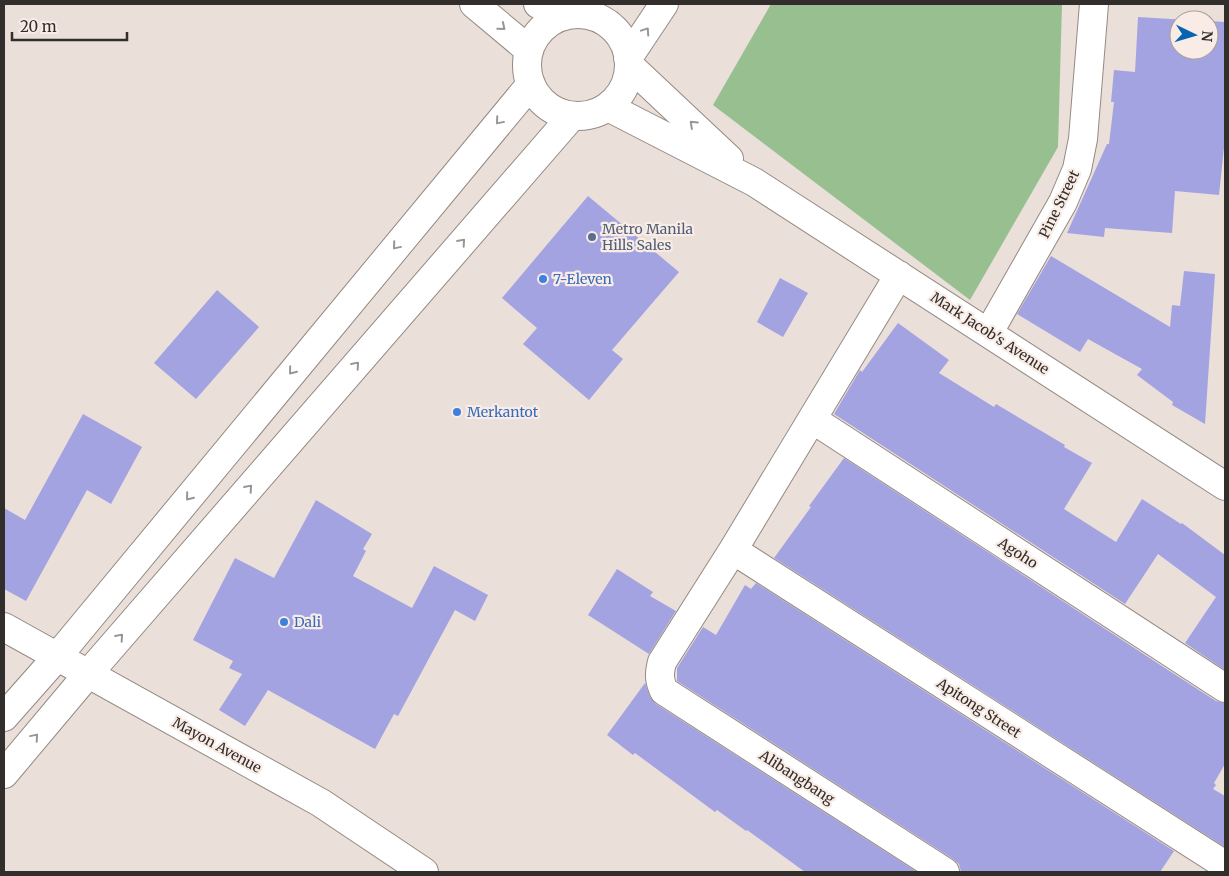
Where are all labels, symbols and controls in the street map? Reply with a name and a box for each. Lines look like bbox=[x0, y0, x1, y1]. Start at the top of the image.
scale bar bbox=[12, 10, 128, 42]
north arrow bbox=[1169, 10, 1219, 60]
text: 20 m bbox=[20, 17, 57, 36]
one-way arrow bbox=[496, 21, 505, 30]
one-way arrow bbox=[640, 27, 649, 36]
text: N bbox=[1198, 30, 1216, 42]
one-way arrow bbox=[497, 115, 505, 124]
one-way arrow bbox=[689, 121, 698, 130]
street label: Pine Street bbox=[1035, 167, 1083, 241]
place label: Metro Manila Hills Sales bbox=[602, 220, 693, 254]
marker: Metro Manila Hills Sales bbox=[586, 231, 598, 243]
one-way arrow bbox=[456, 239, 465, 248]
one-way arrow bbox=[393, 240, 401, 249]
place label: 7-Eleven bbox=[553, 270, 612, 288]
marker: 7-Eleven bbox=[537, 273, 549, 285]
street label: Mark Jacob's Avenue bbox=[927, 288, 1053, 378]
one-way arrow bbox=[350, 362, 358, 371]
one-way arrow bbox=[288, 366, 297, 375]
place label: Merkantot bbox=[467, 403, 539, 421]
marker: Merkantot bbox=[451, 406, 463, 418]
one-way arrow bbox=[244, 485, 252, 494]
one-way arrow bbox=[186, 491, 194, 500]
street label: Agoho bbox=[994, 533, 1041, 572]
place label: Dali bbox=[294, 613, 322, 631]
marker: Dali bbox=[278, 616, 290, 628]
one-way arrow bbox=[114, 634, 123, 643]
street label: Apitong Street bbox=[933, 674, 1025, 742]
street label: Mayon Avenue bbox=[169, 713, 265, 777]
one-way arrow bbox=[29, 734, 38, 743]
street label: Alibangbang bbox=[755, 745, 838, 808]

